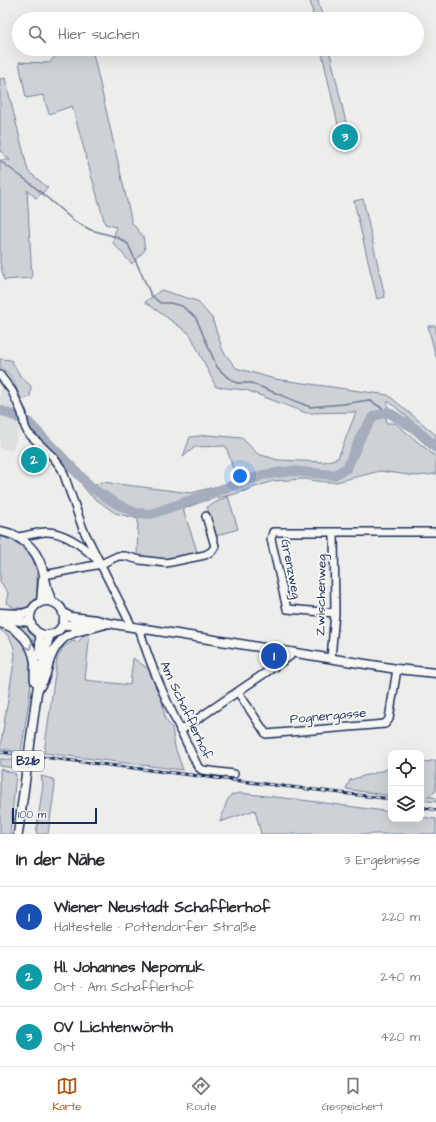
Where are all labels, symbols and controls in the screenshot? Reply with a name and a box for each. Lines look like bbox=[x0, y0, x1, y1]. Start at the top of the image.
search box bbox=[12, 12, 424, 56]
icon: search bbox=[26, 23, 48, 45]
text: Hier suchen bbox=[58, 24, 139, 45]
pin: 3 bbox=[332, 122, 358, 152]
pin: 2 bbox=[21, 445, 47, 475]
your location bbox=[230, 466, 250, 486]
street label: Grenzweg bbox=[275, 538, 306, 601]
street label: Zwischenweg bbox=[311, 554, 332, 636]
pin: 1 bbox=[261, 641, 287, 671]
one-way arrow bbox=[24, 642, 32, 650]
street label: Am Schafflerhof bbox=[155, 658, 217, 762]
street label: Pognergasse bbox=[289, 704, 367, 729]
map controls bbox=[388, 750, 424, 822]
button: locate bbox=[388, 750, 424, 786]
road number: B21b bbox=[12, 751, 44, 771]
button: layers bbox=[388, 786, 424, 822]
scale bar bbox=[12, 806, 97, 825]
text: 100 m bbox=[18, 807, 46, 822]
text: In der Nähe bbox=[16, 848, 105, 872]
text: 3 Ergebnisse bbox=[344, 851, 420, 869]
text: Wiener Neustadt Schafflerhof bbox=[54, 897, 270, 918]
text: 1 bbox=[28, 908, 30, 926]
text: 220 m bbox=[382, 908, 420, 926]
text: Haltestelle · Pottendorfer Straße bbox=[54, 918, 257, 936]
text: Hl. Johannes Nepomuk bbox=[54, 957, 204, 978]
text: 2 bbox=[25, 968, 33, 986]
text: 240 m bbox=[380, 968, 420, 986]
text: Ort · Am Schafflerhof bbox=[54, 978, 194, 996]
text: OV Lichtenwörth bbox=[54, 1017, 173, 1038]
text: 3 bbox=[26, 1028, 32, 1046]
text: 420 m bbox=[380, 1028, 420, 1046]
text: Ort bbox=[54, 1038, 75, 1056]
tab: Karte bbox=[53, 1075, 81, 1114]
tab: Route bbox=[186, 1075, 217, 1114]
tab: Gespeichert bbox=[322, 1075, 383, 1114]

